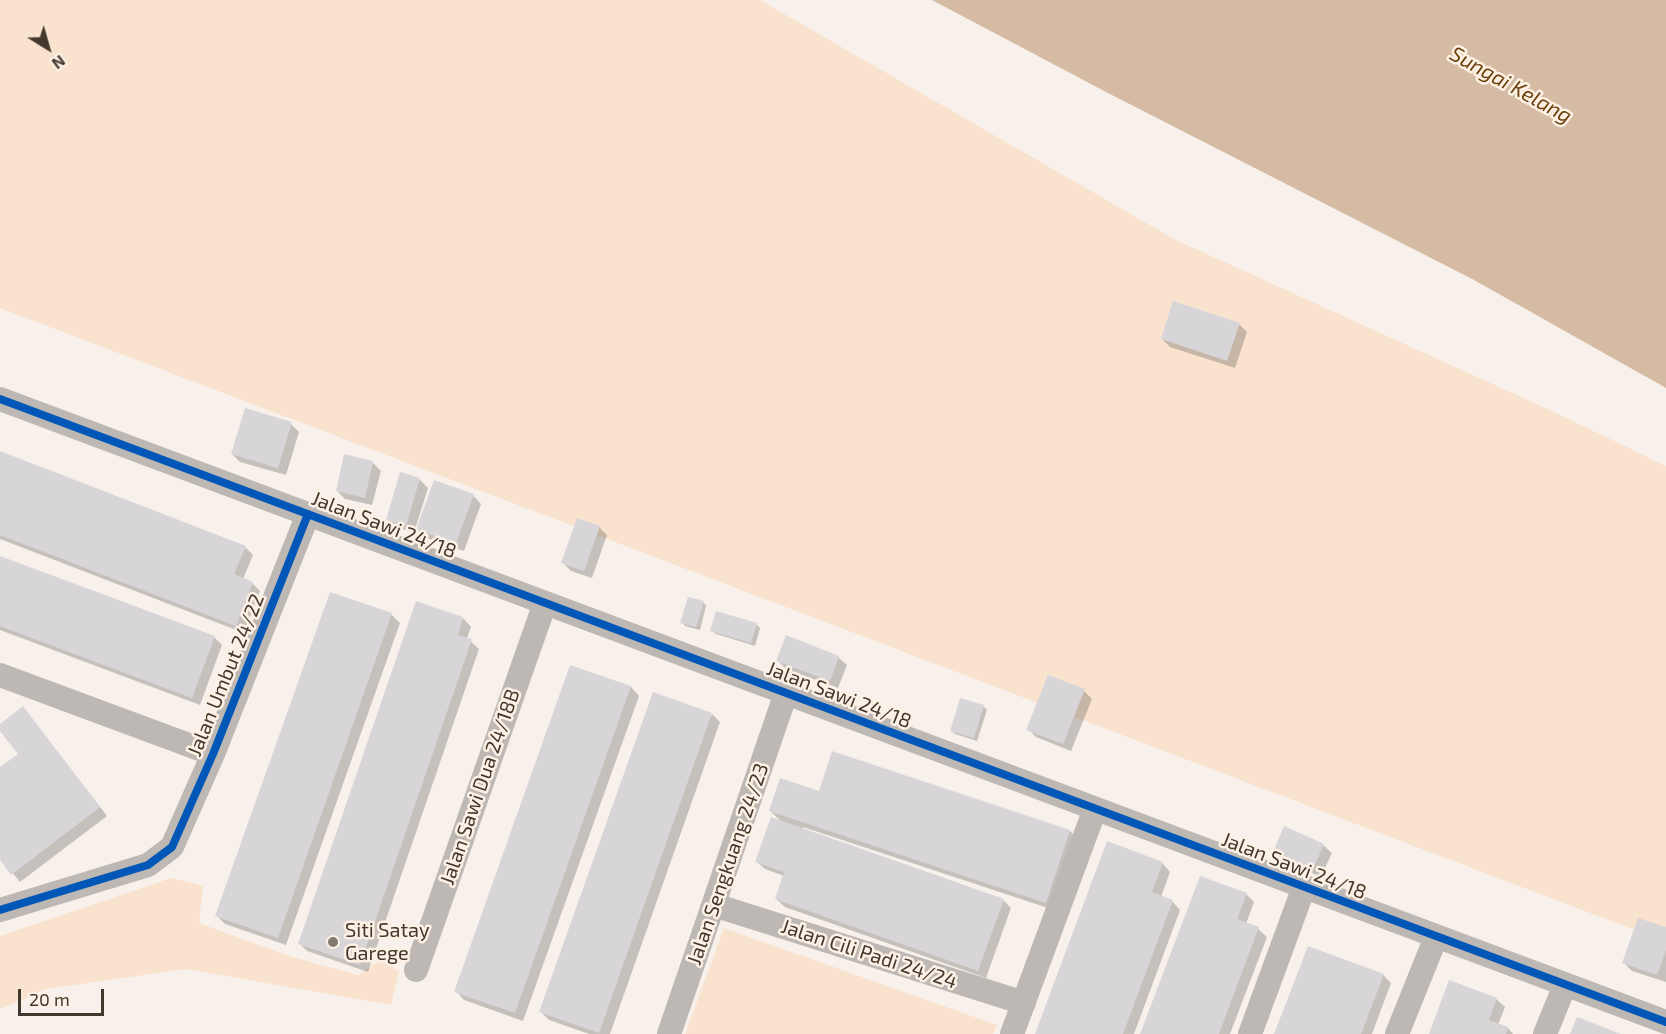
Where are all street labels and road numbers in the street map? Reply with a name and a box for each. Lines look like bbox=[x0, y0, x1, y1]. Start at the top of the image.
street label: Jalan Sawi 24/18 bbox=[308, 486, 460, 564]
street label: Jalan Umbut 24/22 bbox=[182, 590, 270, 760]
street label: Jalan Sawi 24/18 bbox=[763, 656, 915, 734]
street label: Jalan Sawi Dua 24/18B bbox=[435, 686, 525, 888]
street label: Jalan Sengkuang 24/23 bbox=[682, 760, 774, 968]
street label: Jalan Sawi 24/18 bbox=[1218, 827, 1370, 905]
street label: Jalan Cili Padi 24/24 bbox=[778, 914, 960, 994]

